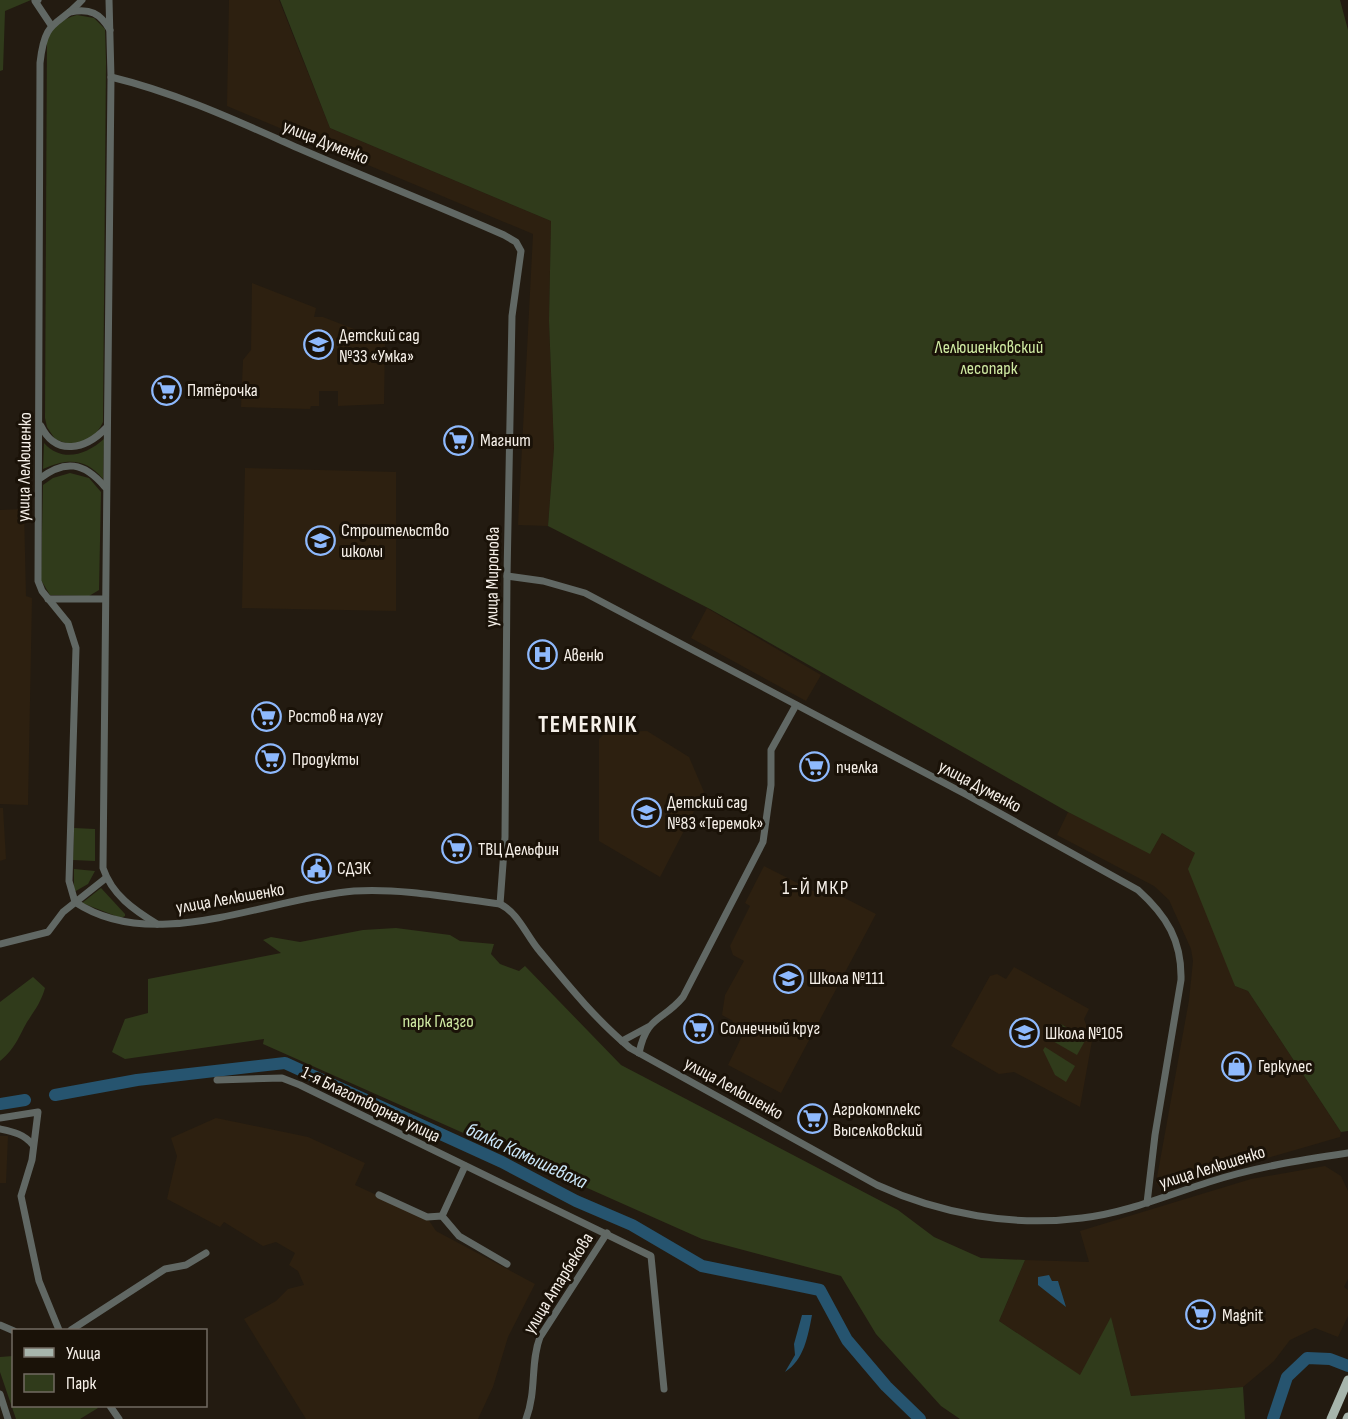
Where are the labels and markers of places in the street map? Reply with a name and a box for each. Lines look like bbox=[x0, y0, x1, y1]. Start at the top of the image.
place label: Детский сад №33 «Умка» bbox=[339, 325, 420, 367]
school or university icon: Детский сад №33 «Умка» bbox=[302, 329, 334, 361]
supermarket icon: Пятёрочка bbox=[150, 374, 182, 406]
place label: Пятёрочка bbox=[187, 380, 258, 401]
supermarket icon: Магнит bbox=[443, 424, 475, 456]
place label: Магнит bbox=[480, 430, 531, 451]
place label: Строительство школы bbox=[341, 520, 449, 562]
school or university icon: Строительство школы bbox=[304, 524, 336, 556]
hospital icon: Авеню bbox=[527, 639, 559, 671]
place label: Авеню bbox=[563, 645, 604, 666]
supermarket icon: Ростов на лугу bbox=[251, 700, 283, 732]
place label: Ростов на лугу bbox=[288, 706, 383, 727]
supermarket icon: Продукты bbox=[255, 743, 287, 775]
place label: Продукты bbox=[292, 749, 359, 770]
supermarket icon: пчелка bbox=[799, 751, 831, 783]
place label: пчелка bbox=[836, 757, 878, 778]
place label: Детский сад №83 «Теремок» bbox=[667, 792, 764, 834]
school or university icon: Детский сад №83 «Теремок» bbox=[630, 796, 662, 828]
supermarket icon: ТВЦ Дельфин bbox=[441, 833, 473, 865]
place label: ТВЦ Дельфин bbox=[478, 839, 559, 860]
public building icon: СДЭК bbox=[300, 852, 332, 884]
place label: СДЭК bbox=[337, 858, 372, 879]
school or university icon: Школа №111 bbox=[772, 962, 804, 994]
place label: Школа №111 bbox=[809, 968, 885, 989]
supermarket icon: Солнечный круг bbox=[683, 1012, 715, 1044]
school or university icon: Школа №105 bbox=[1008, 1017, 1040, 1049]
place label: Солнечный круг bbox=[720, 1018, 820, 1039]
place label: Школа №105 bbox=[1045, 1023, 1123, 1044]
shop icon: Геркулес bbox=[1221, 1050, 1253, 1082]
place label: Геркулес bbox=[1258, 1056, 1312, 1077]
place label: Агрокомплекс Выселковский bbox=[832, 1099, 923, 1141]
supermarket icon: Агрокомплекс Выселковский bbox=[796, 1103, 828, 1135]
supermarket icon: Magnit bbox=[1185, 1299, 1217, 1331]
place label: Magnit bbox=[1222, 1305, 1264, 1326]

